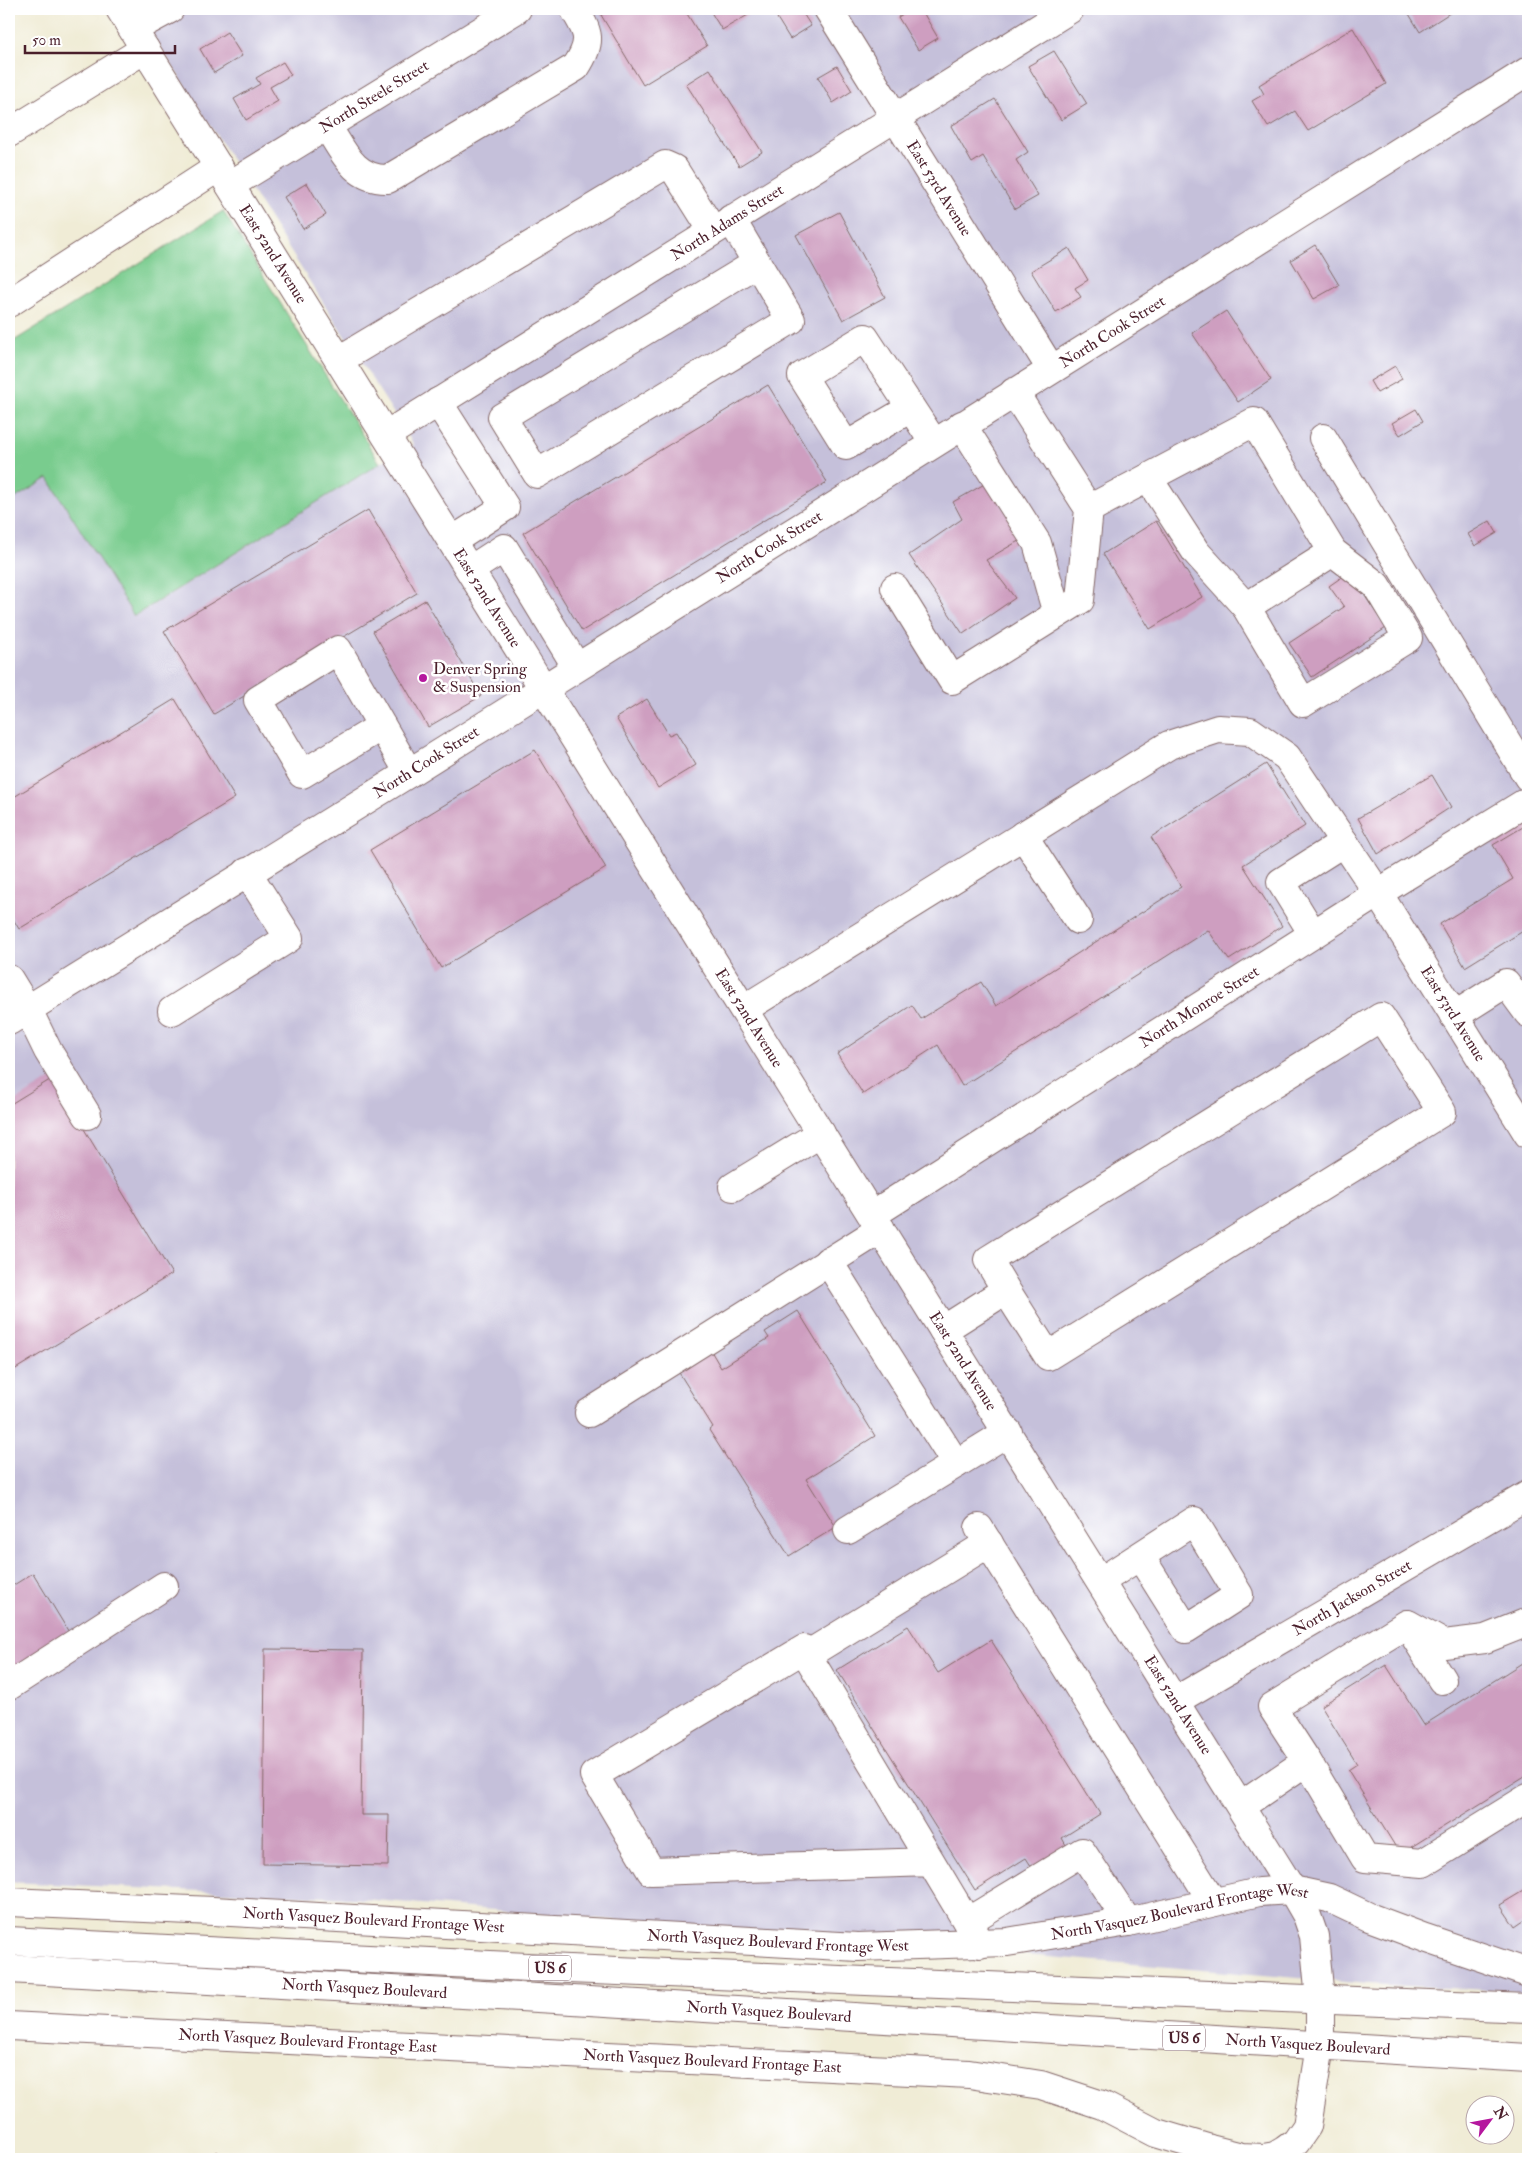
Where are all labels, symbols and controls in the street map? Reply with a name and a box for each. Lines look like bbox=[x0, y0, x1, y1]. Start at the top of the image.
scale bar bbox=[25, 22, 175, 54]
text: 50 m bbox=[32, 31, 61, 50]
street label: North Steele Street bbox=[316, 56, 432, 138]
street label: East 53rd Avenue bbox=[902, 137, 976, 240]
street label: North Adams Street bbox=[667, 180, 787, 265]
street label: East 52nd Avenue bbox=[235, 201, 312, 307]
street label: North Cook Street bbox=[1056, 291, 1169, 372]
street label: North Cook Street bbox=[713, 506, 826, 588]
street label: East 52nd Avenue bbox=[449, 545, 526, 651]
place label: Denver Spring & Suspension bbox=[433, 659, 528, 698]
marker: Denver Spring & Suspension bbox=[417, 672, 429, 684]
street label: North Cook Street bbox=[370, 721, 483, 803]
street label: North Monroe Street bbox=[1136, 961, 1263, 1052]
street label: East 53rd Avenue bbox=[1416, 962, 1491, 1065]
street label: East 52nd Avenue bbox=[711, 965, 788, 1071]
street label: East 52nd Avenue bbox=[925, 1308, 1002, 1414]
street label: North Jackson Street bbox=[1289, 1555, 1415, 1640]
street label: East 52nd Avenue bbox=[1140, 1652, 1217, 1758]
street label: North Vasquez Boulevard Frontage West bbox=[1049, 1880, 1310, 1945]
street label: North Vasquez Boulevard Frontage West bbox=[242, 1903, 505, 1937]
street label: North Vasquez Boulevard Frontage West bbox=[646, 1925, 909, 1957]
road number: US 6 bbox=[529, 1956, 571, 1980]
street label: North Vasquez Boulevard bbox=[281, 1974, 448, 2003]
street label: North Vasquez Boulevard bbox=[686, 1997, 852, 2027]
street label: North Vasquez Boulevard Frontage East bbox=[178, 2024, 437, 2057]
road number: US 6 bbox=[1163, 2026, 1205, 2050]
street label: North Vasquez Boulevard bbox=[1225, 2030, 1391, 2060]
street label: North Vasquez Boulevard Frontage East bbox=[582, 2045, 842, 2078]
north arrow bbox=[1464, 2096, 1514, 2146]
text: N bbox=[1490, 2103, 1511, 2124]

